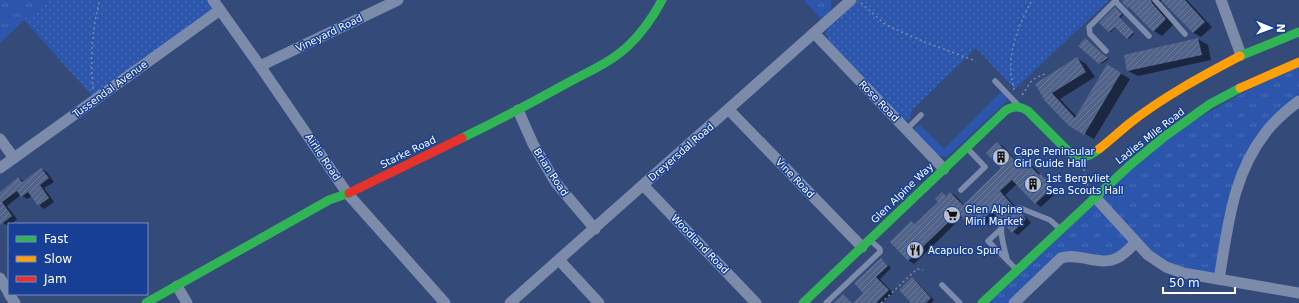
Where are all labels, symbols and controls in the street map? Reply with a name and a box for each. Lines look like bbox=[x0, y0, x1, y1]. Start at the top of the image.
north arrow bbox=[1251, 8, 1291, 48]
street label: Vineyard Road bbox=[294, 12, 364, 54]
text: N bbox=[1274, 23, 1287, 33]
street label: Tussendal Avenue bbox=[70, 58, 149, 120]
street label: Rose Road bbox=[857, 78, 901, 124]
street label: Ladies Mile Road bbox=[1114, 106, 1186, 166]
street label: Dreyersdal Road bbox=[646, 121, 716, 183]
street label: Airlie Road bbox=[303, 132, 343, 182]
street label: Starke Road bbox=[378, 134, 438, 170]
street label: Brian Road bbox=[532, 146, 570, 198]
place label: Cape Peninsular Girl Guide Hall bbox=[1014, 146, 1096, 169]
building icon: Cape Peninsular Girl Guide Hall bbox=[991, 147, 1011, 167]
street label: Vine Road bbox=[774, 156, 816, 200]
street label: Glen Alpine Way bbox=[869, 161, 935, 225]
place label: 1st Bergvliet Sea Scouts Hall bbox=[1046, 173, 1124, 196]
building icon: 1st Bergvliet Sea Scouts Hall bbox=[1023, 174, 1043, 194]
place label: Glen Alpine Mini Market bbox=[965, 204, 1023, 227]
supermarket icon: Glen Alpine Mini Market bbox=[942, 205, 962, 225]
street label: Woodland Road bbox=[669, 212, 731, 276]
legend bbox=[8, 223, 148, 295]
text: Fast bbox=[44, 232, 68, 246]
restaurant icon: Acapulco Spur bbox=[905, 240, 925, 260]
place label: Acapulco Spur bbox=[928, 245, 1001, 256]
text: Slow bbox=[44, 252, 72, 266]
scale bar bbox=[1163, 269, 1235, 295]
text: Jam bbox=[43, 272, 67, 286]
text: 50 m bbox=[1169, 276, 1200, 290]

